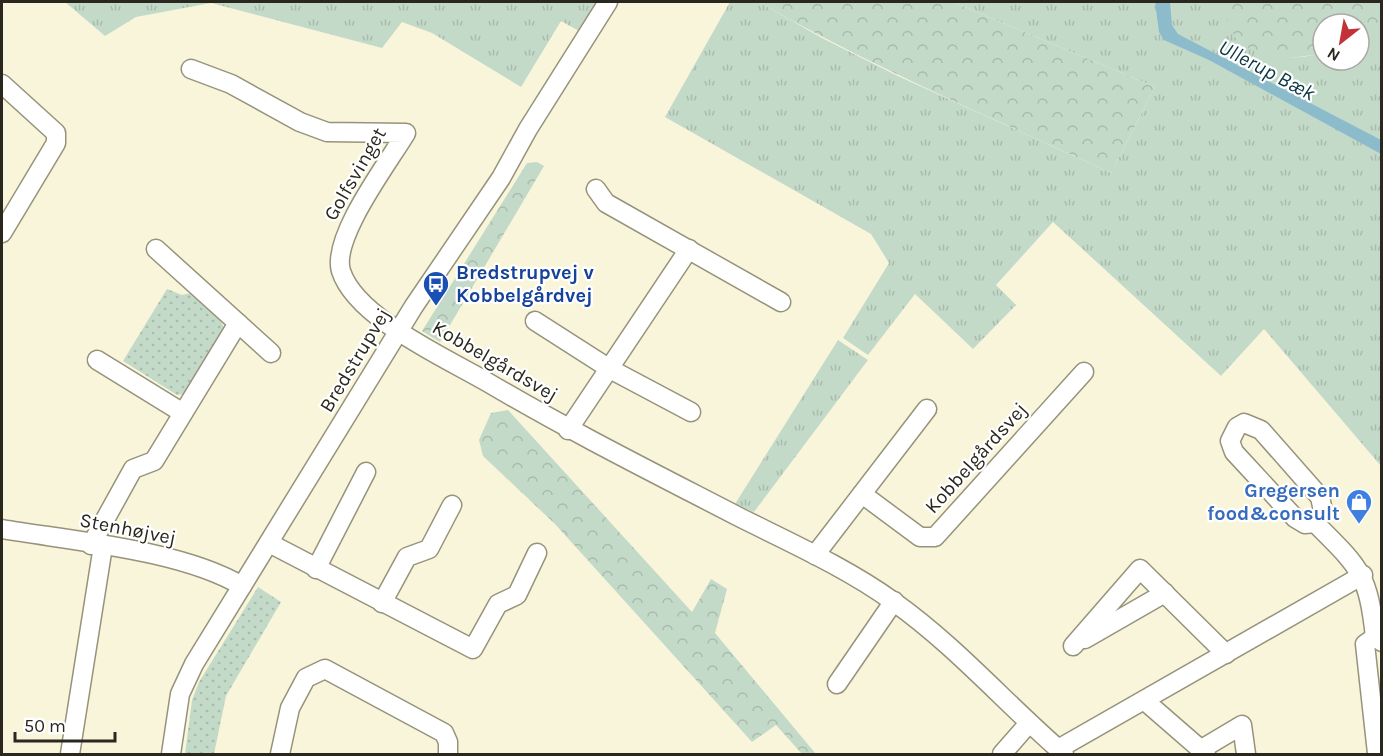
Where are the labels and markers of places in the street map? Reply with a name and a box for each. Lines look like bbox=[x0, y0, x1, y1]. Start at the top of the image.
place label: Bredstrupvej v Kobbelgårdvej bbox=[456, 261, 594, 307]
bus stop icon: Bredstrupvej v Kobbelgårdvej bbox=[421, 269, 451, 307]
place label: Gregersen food&consult bbox=[1207, 479, 1340, 525]
shop icon: Gregersen food&consult bbox=[1344, 487, 1374, 525]

